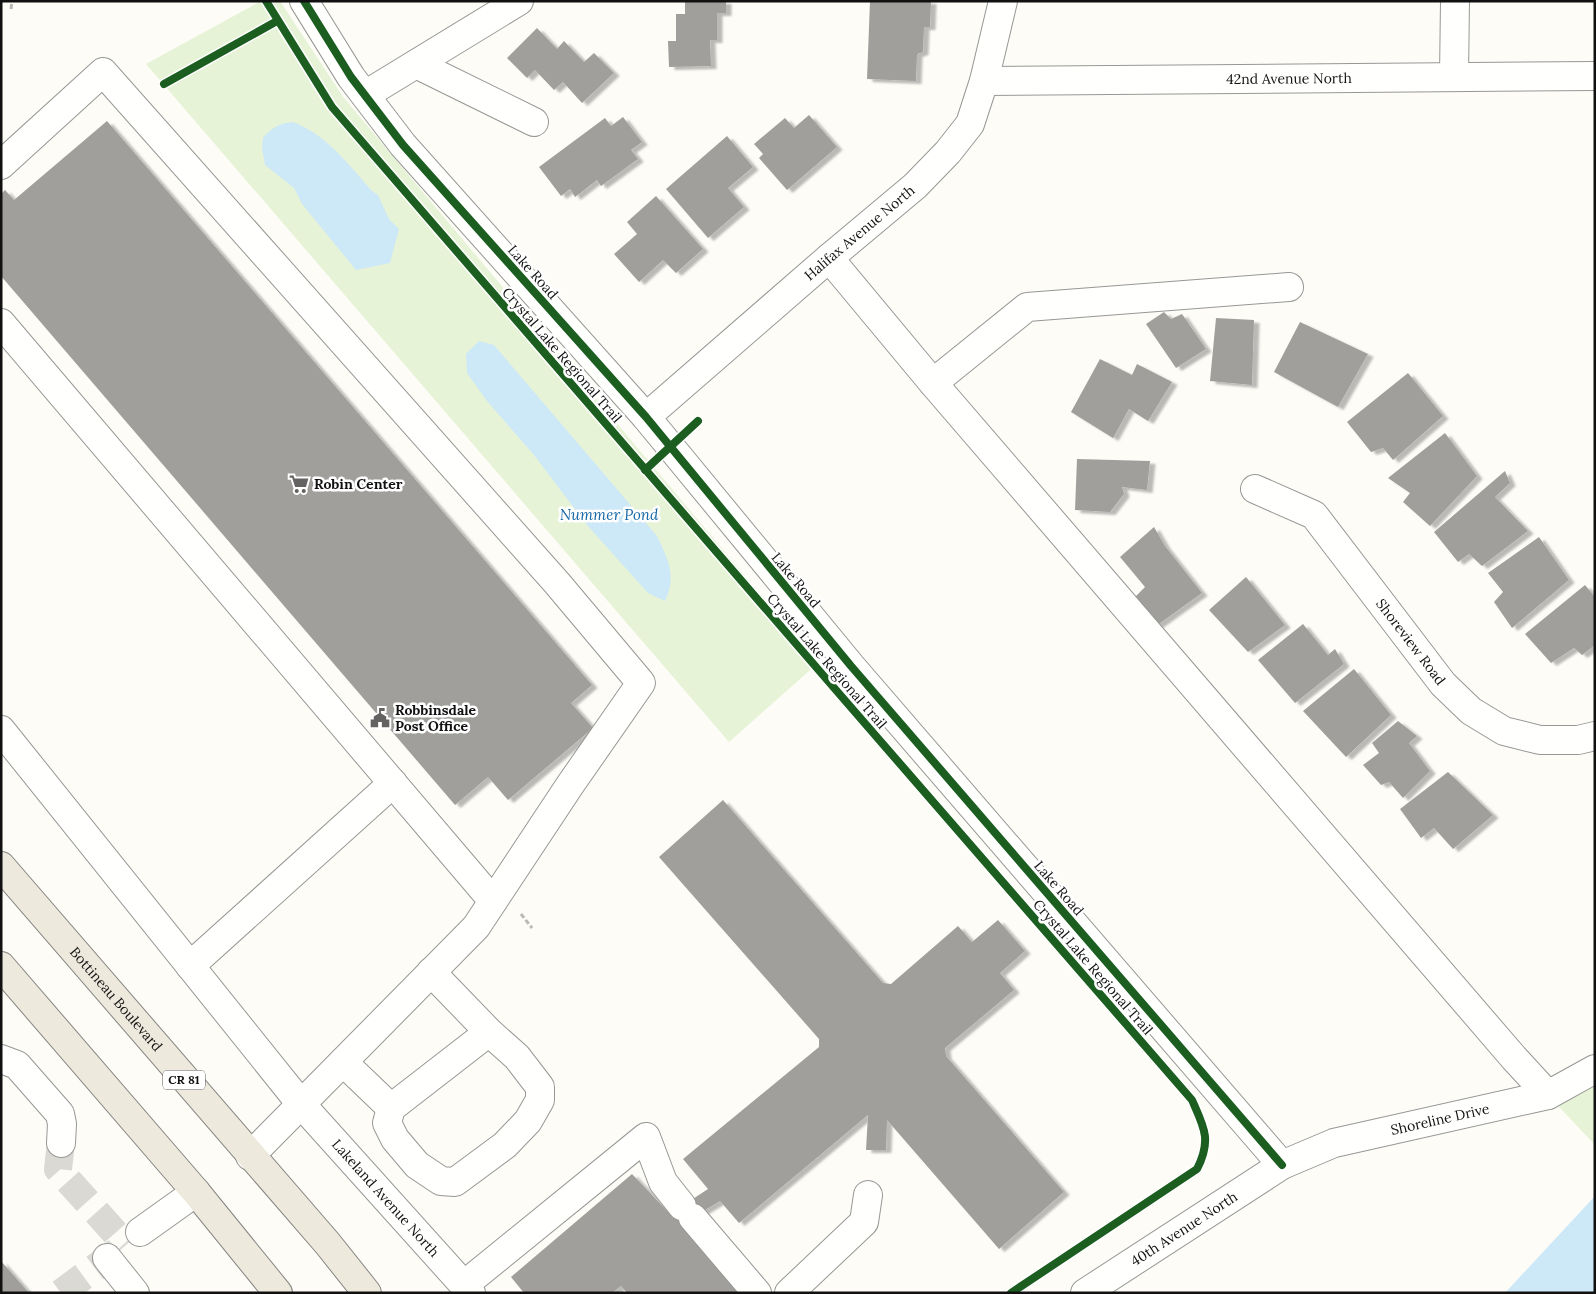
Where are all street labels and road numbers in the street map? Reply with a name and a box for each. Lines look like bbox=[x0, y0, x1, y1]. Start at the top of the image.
street label: 42nd Avenue North bbox=[1226, 69, 1352, 88]
street label: Halifax Avenue North bbox=[801, 181, 918, 284]
street label: Lake Road bbox=[504, 241, 562, 303]
street label: Crystal Lake Regional Trail bbox=[498, 284, 626, 427]
street label: Lake Road bbox=[768, 549, 824, 611]
street label: Crystal Lake Regional Trail bbox=[763, 590, 891, 733]
street label: Shoreview Road bbox=[1372, 595, 1450, 689]
street label: Lake Road bbox=[1030, 857, 1088, 919]
street label: Crystal Lake Regional Trail bbox=[1029, 896, 1157, 1039]
street label: Bottineau Boulevard bbox=[66, 943, 166, 1055]
road number: CR 81 bbox=[163, 1070, 205, 1090]
street label: Shoreline Drive bbox=[1389, 1099, 1491, 1139]
street label: Lakeland Avenue North bbox=[328, 1135, 443, 1261]
street label: 40th Avenue North bbox=[1127, 1187, 1241, 1270]

